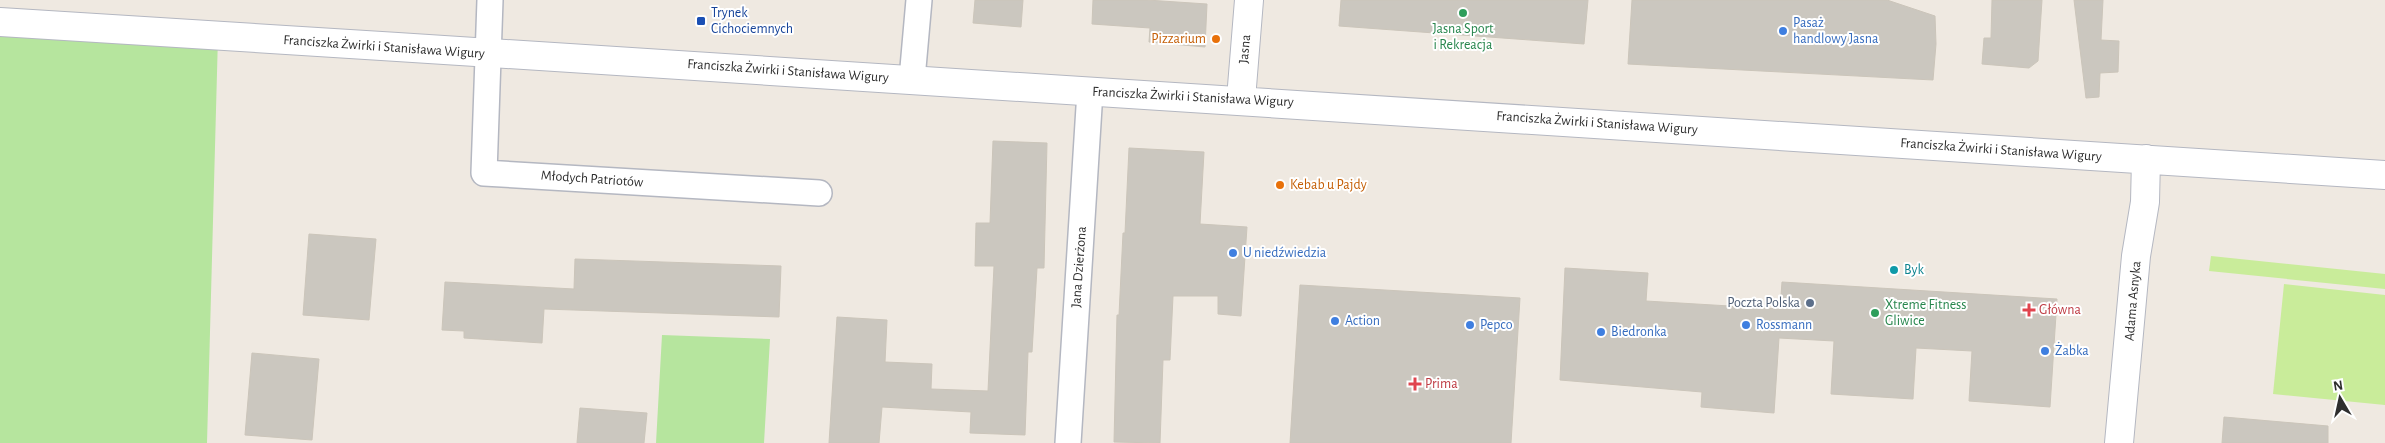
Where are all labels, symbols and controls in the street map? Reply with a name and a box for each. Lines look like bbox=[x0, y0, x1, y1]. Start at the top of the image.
place label: Trynek Cichociemnych bbox=[711, 6, 793, 36]
marker: Jasna Sport i Rekreacja bbox=[1457, 7, 1469, 19]
marker: Trynek Cichociemnych bbox=[695, 15, 707, 27]
place label: Pasaż handlowy Jasna bbox=[1793, 16, 1879, 46]
place label: Jasna Sport i Rekreacja bbox=[1432, 22, 1494, 52]
marker: Pasaż handlowy Jasna bbox=[1777, 25, 1789, 37]
street label: Franciszka Żwirki i Stanisława Wigury bbox=[283, 30, 485, 61]
place label: Pizzarium bbox=[1151, 32, 1206, 46]
marker: Pizzarium bbox=[1210, 33, 1222, 45]
street label: Jasna bbox=[1237, 33, 1253, 64]
street label: Franciszka Żwirki i Stanisława Wigury bbox=[687, 54, 889, 85]
street label: Franciszka Żwirki i Stanisława Wigury bbox=[1092, 82, 1294, 109]
street label: Franciszka Żwirki i Stanisława Wigury bbox=[1496, 106, 1698, 137]
street label: Franciszka Żwirki i Stanisława Wigury bbox=[1900, 133, 2102, 164]
street label: Młodych Patriotów bbox=[540, 168, 644, 190]
place label: Kebab u Pajdy bbox=[1290, 178, 1367, 192]
marker: Kebab u Pajdy bbox=[1274, 179, 1286, 191]
street label: Jana Dzierżona bbox=[1069, 225, 1089, 308]
place label: U niedźwiedzia bbox=[1243, 246, 1327, 260]
marker: U niedźwiedzia bbox=[1227, 247, 1239, 259]
street label: Adama Asnyka bbox=[2123, 260, 2144, 342]
place label: Byk bbox=[1904, 263, 1924, 277]
marker: Byk bbox=[1888, 264, 1900, 276]
place label: Poczta Polska bbox=[1727, 296, 1801, 310]
marker: Poczta Polska bbox=[1804, 297, 1816, 309]
place label: Xtreme Fitness Gliwice bbox=[1885, 298, 1966, 328]
place label: Główna bbox=[2039, 303, 2081, 317]
marker: Główna bbox=[2023, 304, 2035, 316]
marker: Xtreme Fitness Gliwice bbox=[1869, 307, 1881, 319]
place label: Action bbox=[1345, 314, 1380, 328]
marker: Action bbox=[1329, 315, 1341, 327]
place label: Pepco bbox=[1480, 318, 1513, 332]
place label: Rossmann bbox=[1756, 318, 1812, 332]
marker: Pepco bbox=[1464, 319, 1476, 331]
marker: Rossmann bbox=[1740, 319, 1752, 331]
place label: Biedronka bbox=[1611, 325, 1667, 339]
marker: Biedronka bbox=[1595, 326, 1607, 338]
place label: Żabka bbox=[2055, 341, 2089, 358]
marker: Żabka bbox=[2039, 345, 2051, 357]
north arrow bbox=[2315, 373, 2365, 423]
place label: Prima bbox=[1425, 377, 1458, 391]
marker: Prima bbox=[1409, 378, 1421, 390]
text: N bbox=[2332, 378, 2344, 394]

